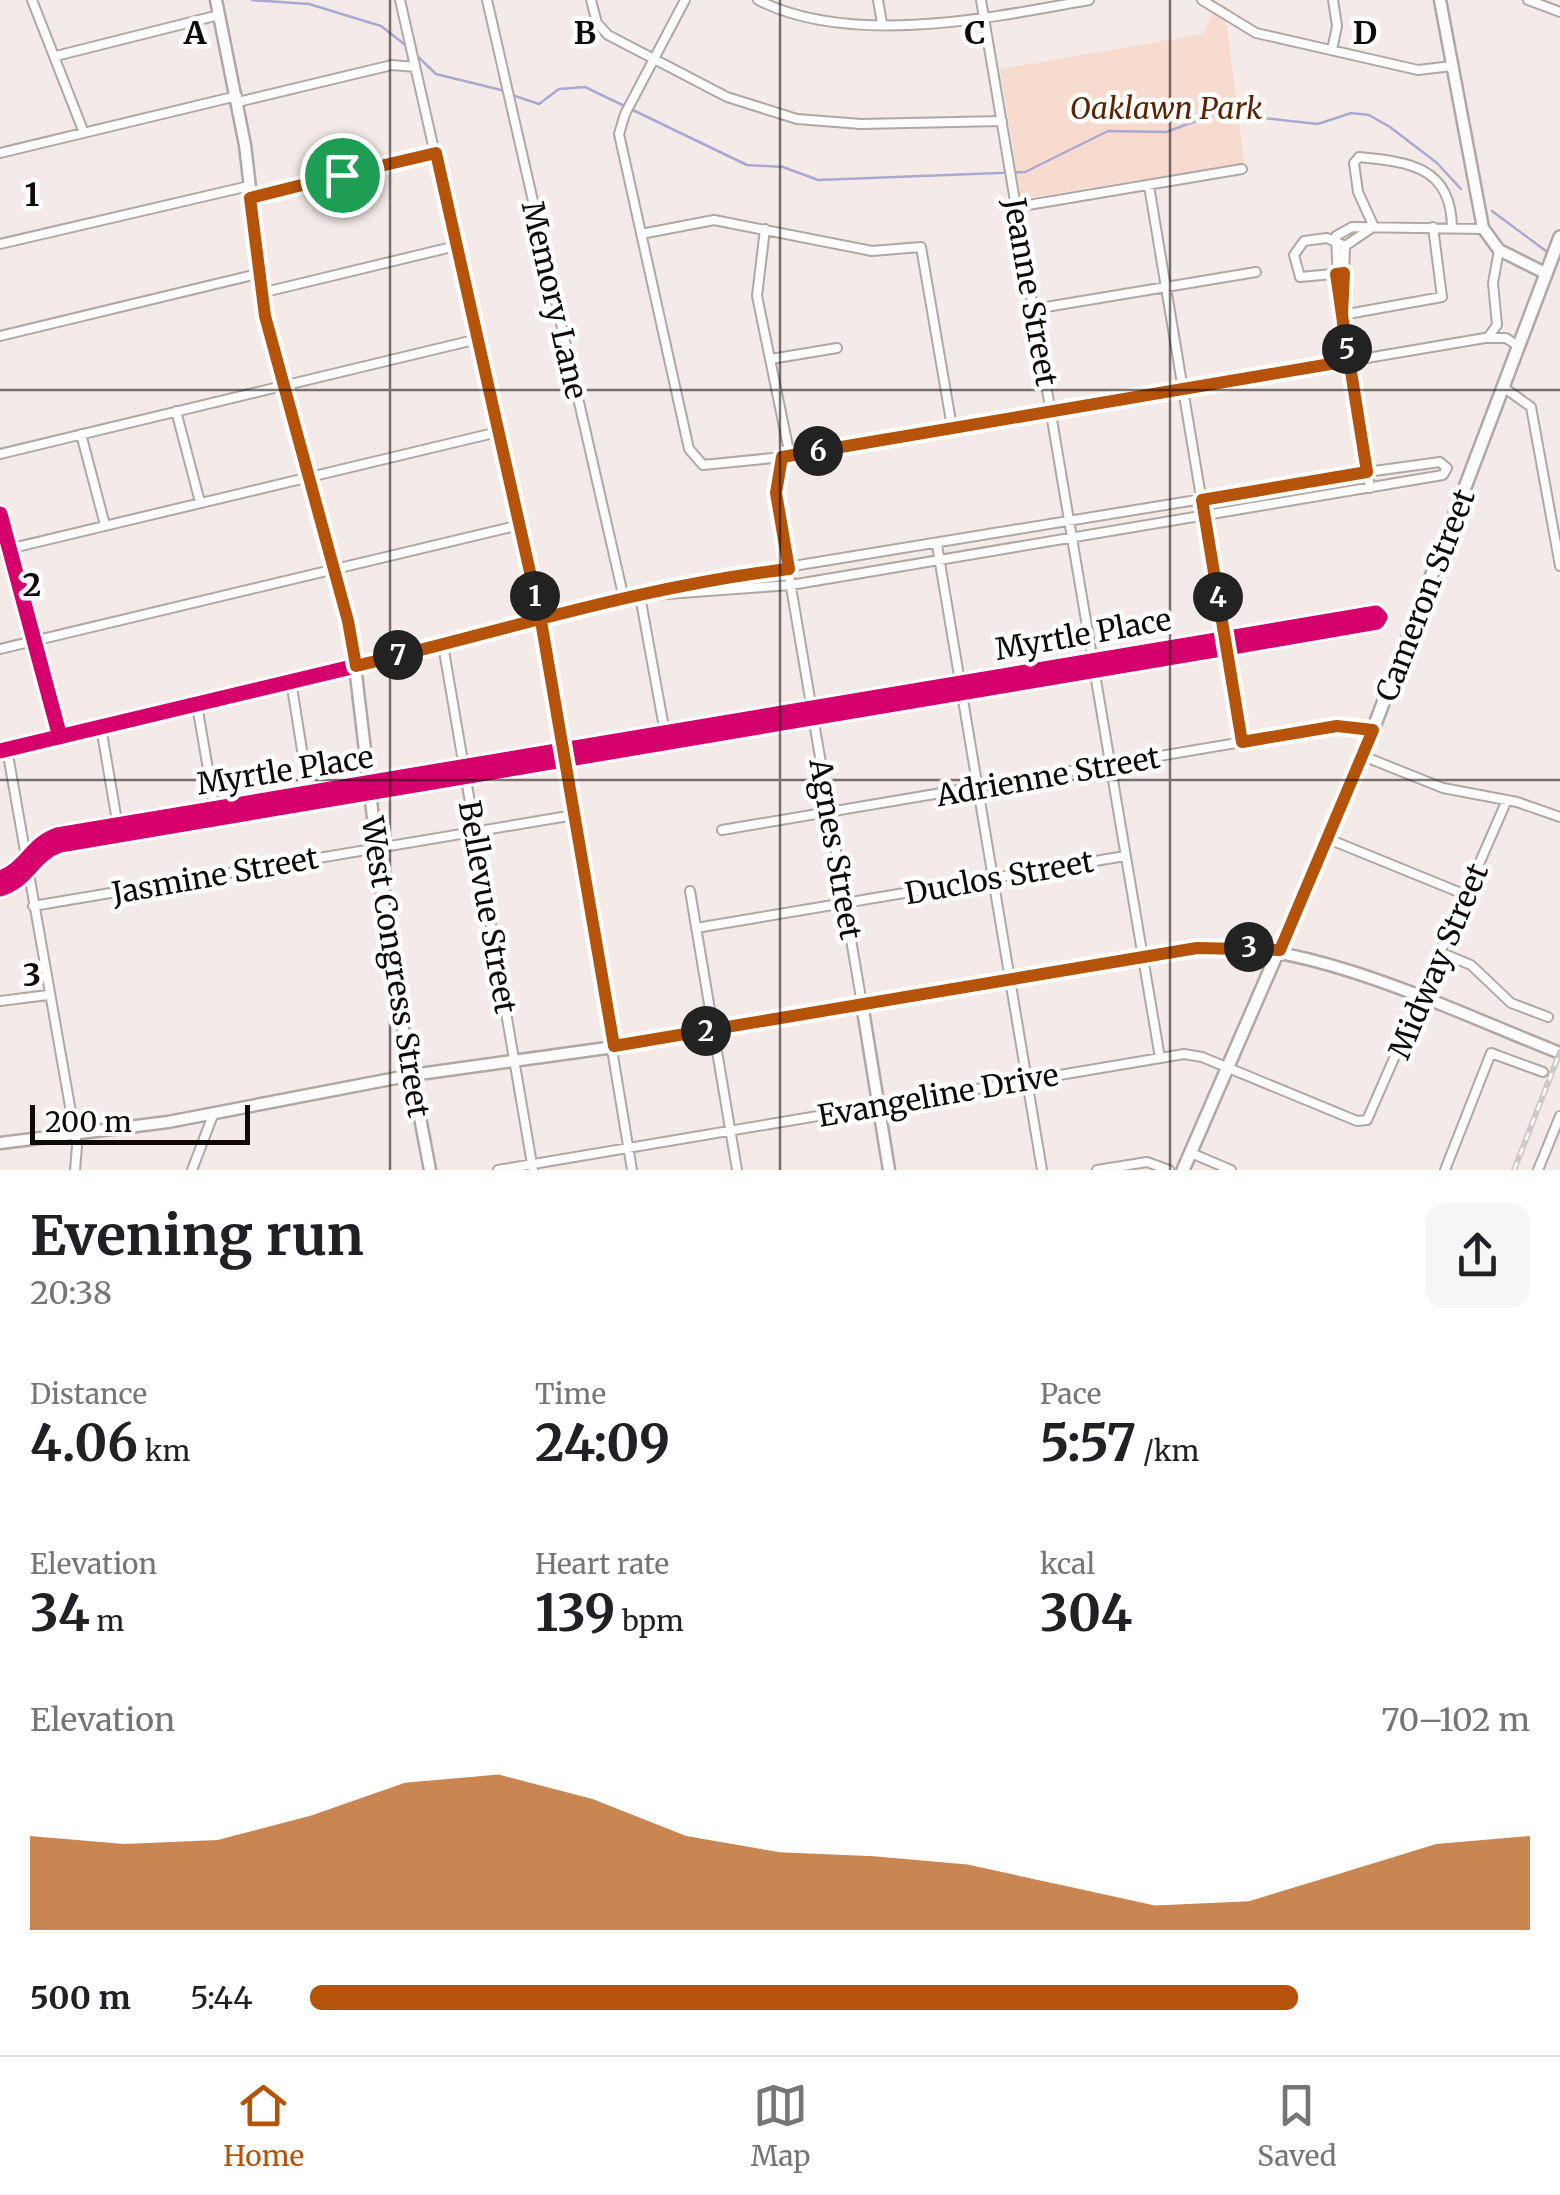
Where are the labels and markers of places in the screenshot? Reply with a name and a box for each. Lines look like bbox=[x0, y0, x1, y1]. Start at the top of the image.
pin bbox=[300, 133, 385, 218]
pin: 5 bbox=[1322, 324, 1372, 374]
pin: 6 bbox=[793, 426, 843, 476]
pin: 1 bbox=[510, 571, 560, 621]
pin: 4 bbox=[1193, 572, 1243, 622]
pin: 7 bbox=[373, 630, 423, 680]
pin: 3 bbox=[1224, 922, 1274, 972]
pin: 2 bbox=[681, 1006, 731, 1056]

